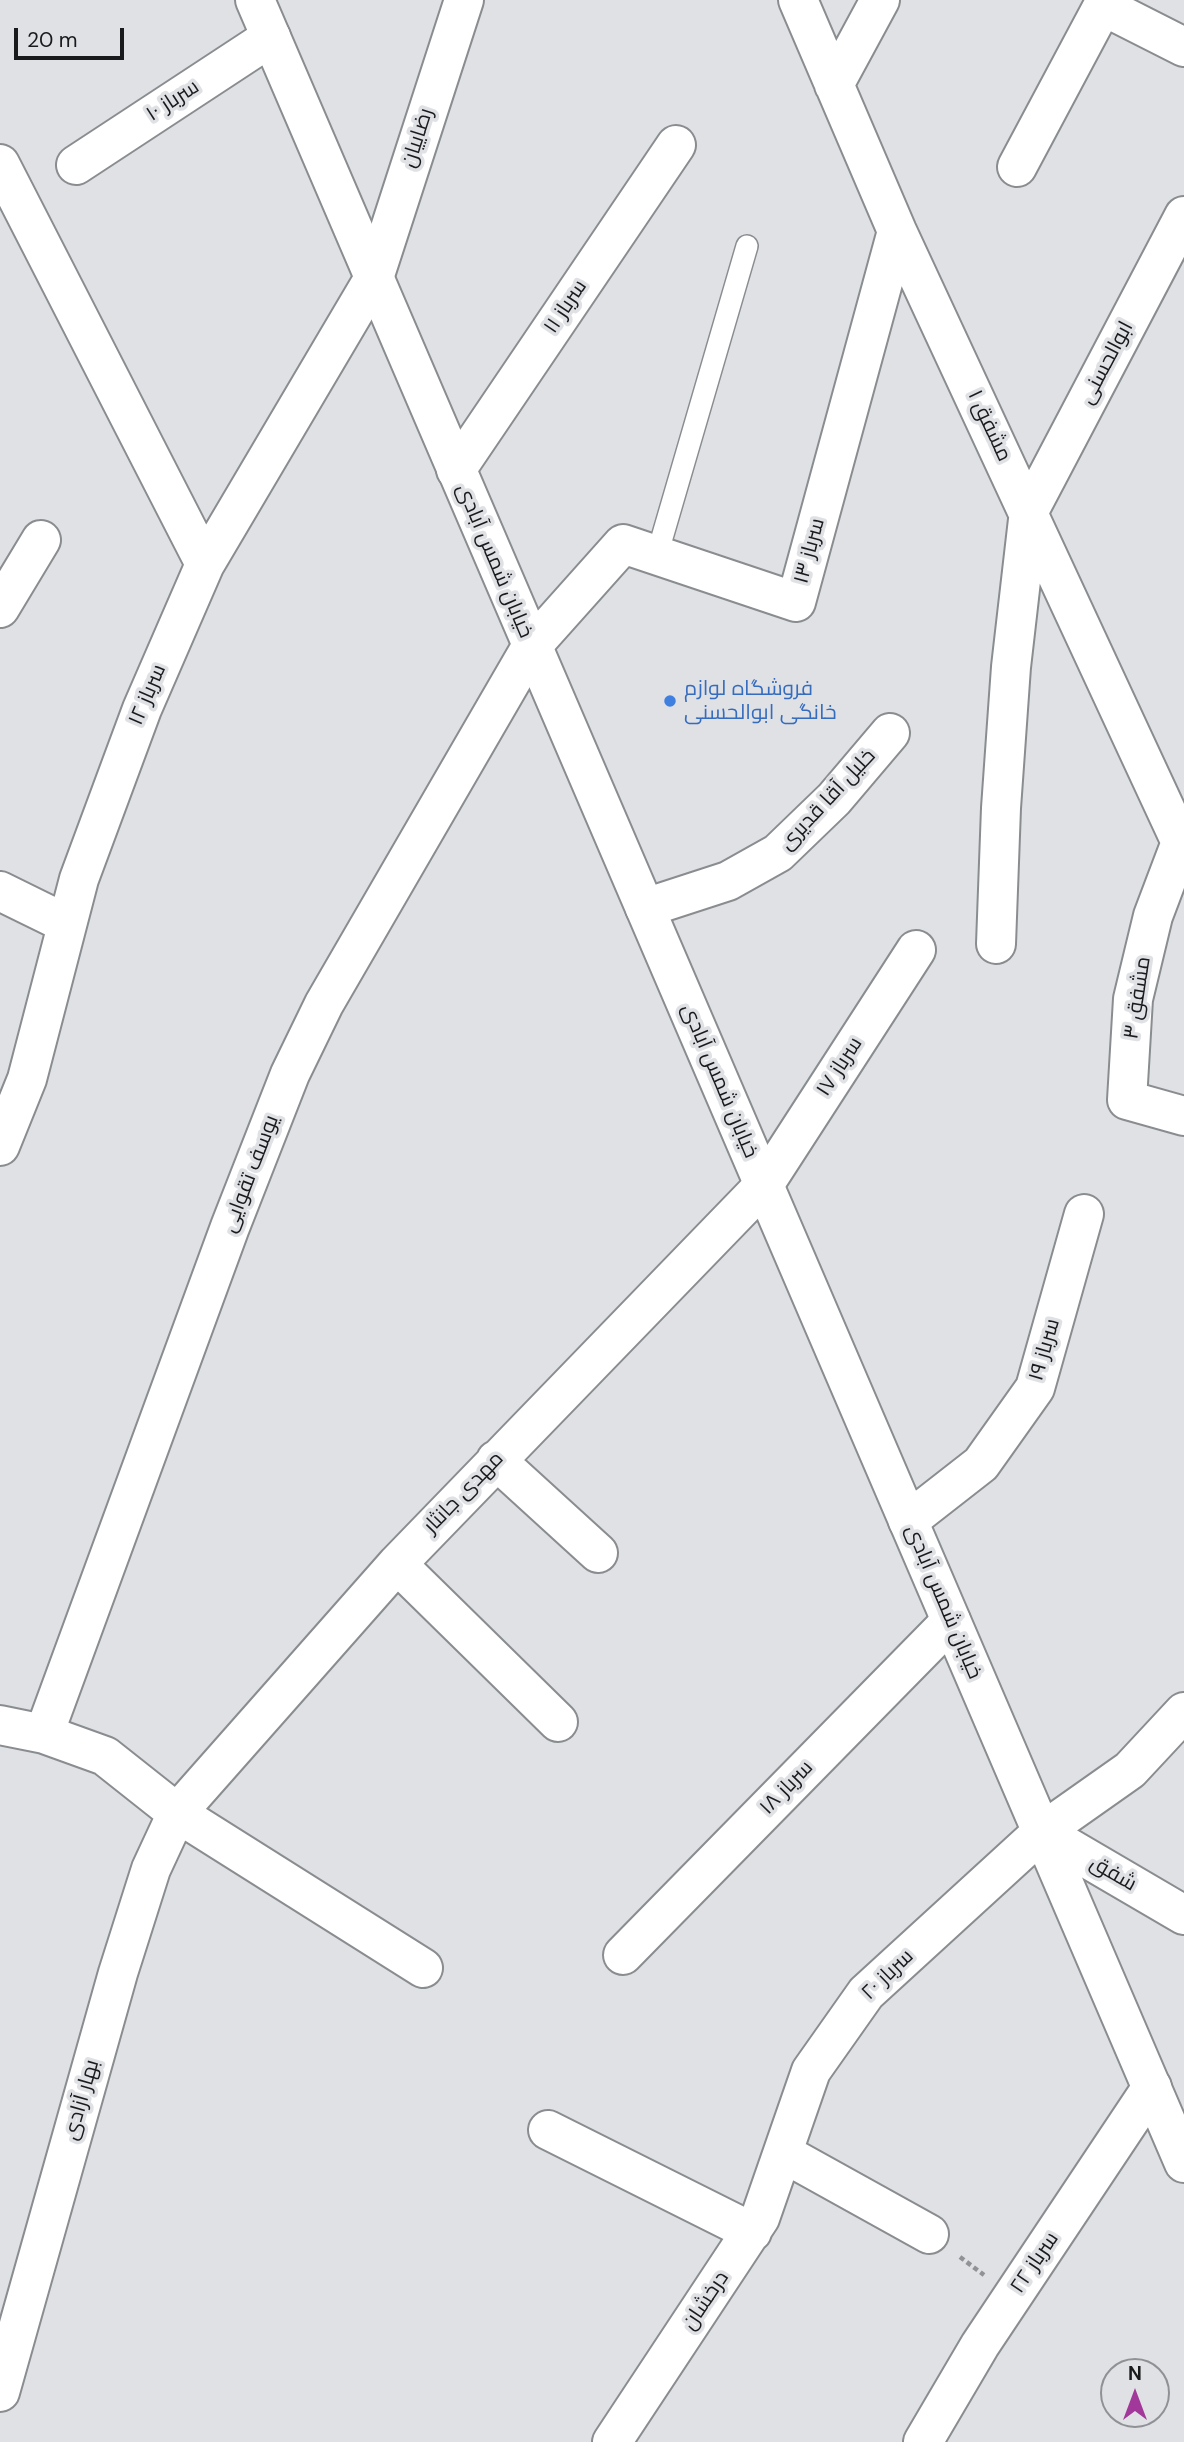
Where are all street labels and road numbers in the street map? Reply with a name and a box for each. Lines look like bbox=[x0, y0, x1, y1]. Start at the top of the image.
street label: سرباز ۱۰ bbox=[142, 75, 204, 127]
street label: رضاییان bbox=[397, 105, 439, 171]
street label: سرباز ۱۱ bbox=[539, 275, 593, 339]
street label: ابوالحسنی bbox=[1075, 317, 1139, 409]
street label: مشفق ۱ bbox=[962, 386, 1016, 466]
street label: خیابان شمس آبادی bbox=[450, 480, 538, 642]
street label: سرباز ۱۳ bbox=[789, 515, 831, 587]
street label: سرباز ۱۲ bbox=[124, 661, 172, 729]
street label: خلیل آقا قدیری bbox=[775, 744, 881, 856]
street label: مشفق ۳ bbox=[1119, 955, 1157, 1041]
street label: خیابان شمس آبادی bbox=[675, 1000, 763, 1162]
street label: سرباز ۱۷ bbox=[812, 1033, 868, 1101]
street label: یوسف تقوایی bbox=[217, 1112, 285, 1236]
street label: سرباز ۱۹ bbox=[1024, 1316, 1066, 1384]
street label: مهدی جانثار bbox=[419, 1447, 509, 1539]
street label: خیابان شمس آبادی bbox=[899, 1521, 987, 1683]
street label: سرباز ۱۸ bbox=[755, 1756, 819, 1820]
street label: شفق bbox=[1085, 1851, 1141, 1897]
street label: سرباز ۲۰ bbox=[857, 1944, 919, 2006]
street label: بهار آزادی bbox=[59, 2057, 105, 2143]
street label: سرباز ۲۲ bbox=[1005, 2228, 1065, 2298]
street label: درخشان bbox=[677, 2267, 735, 2335]

